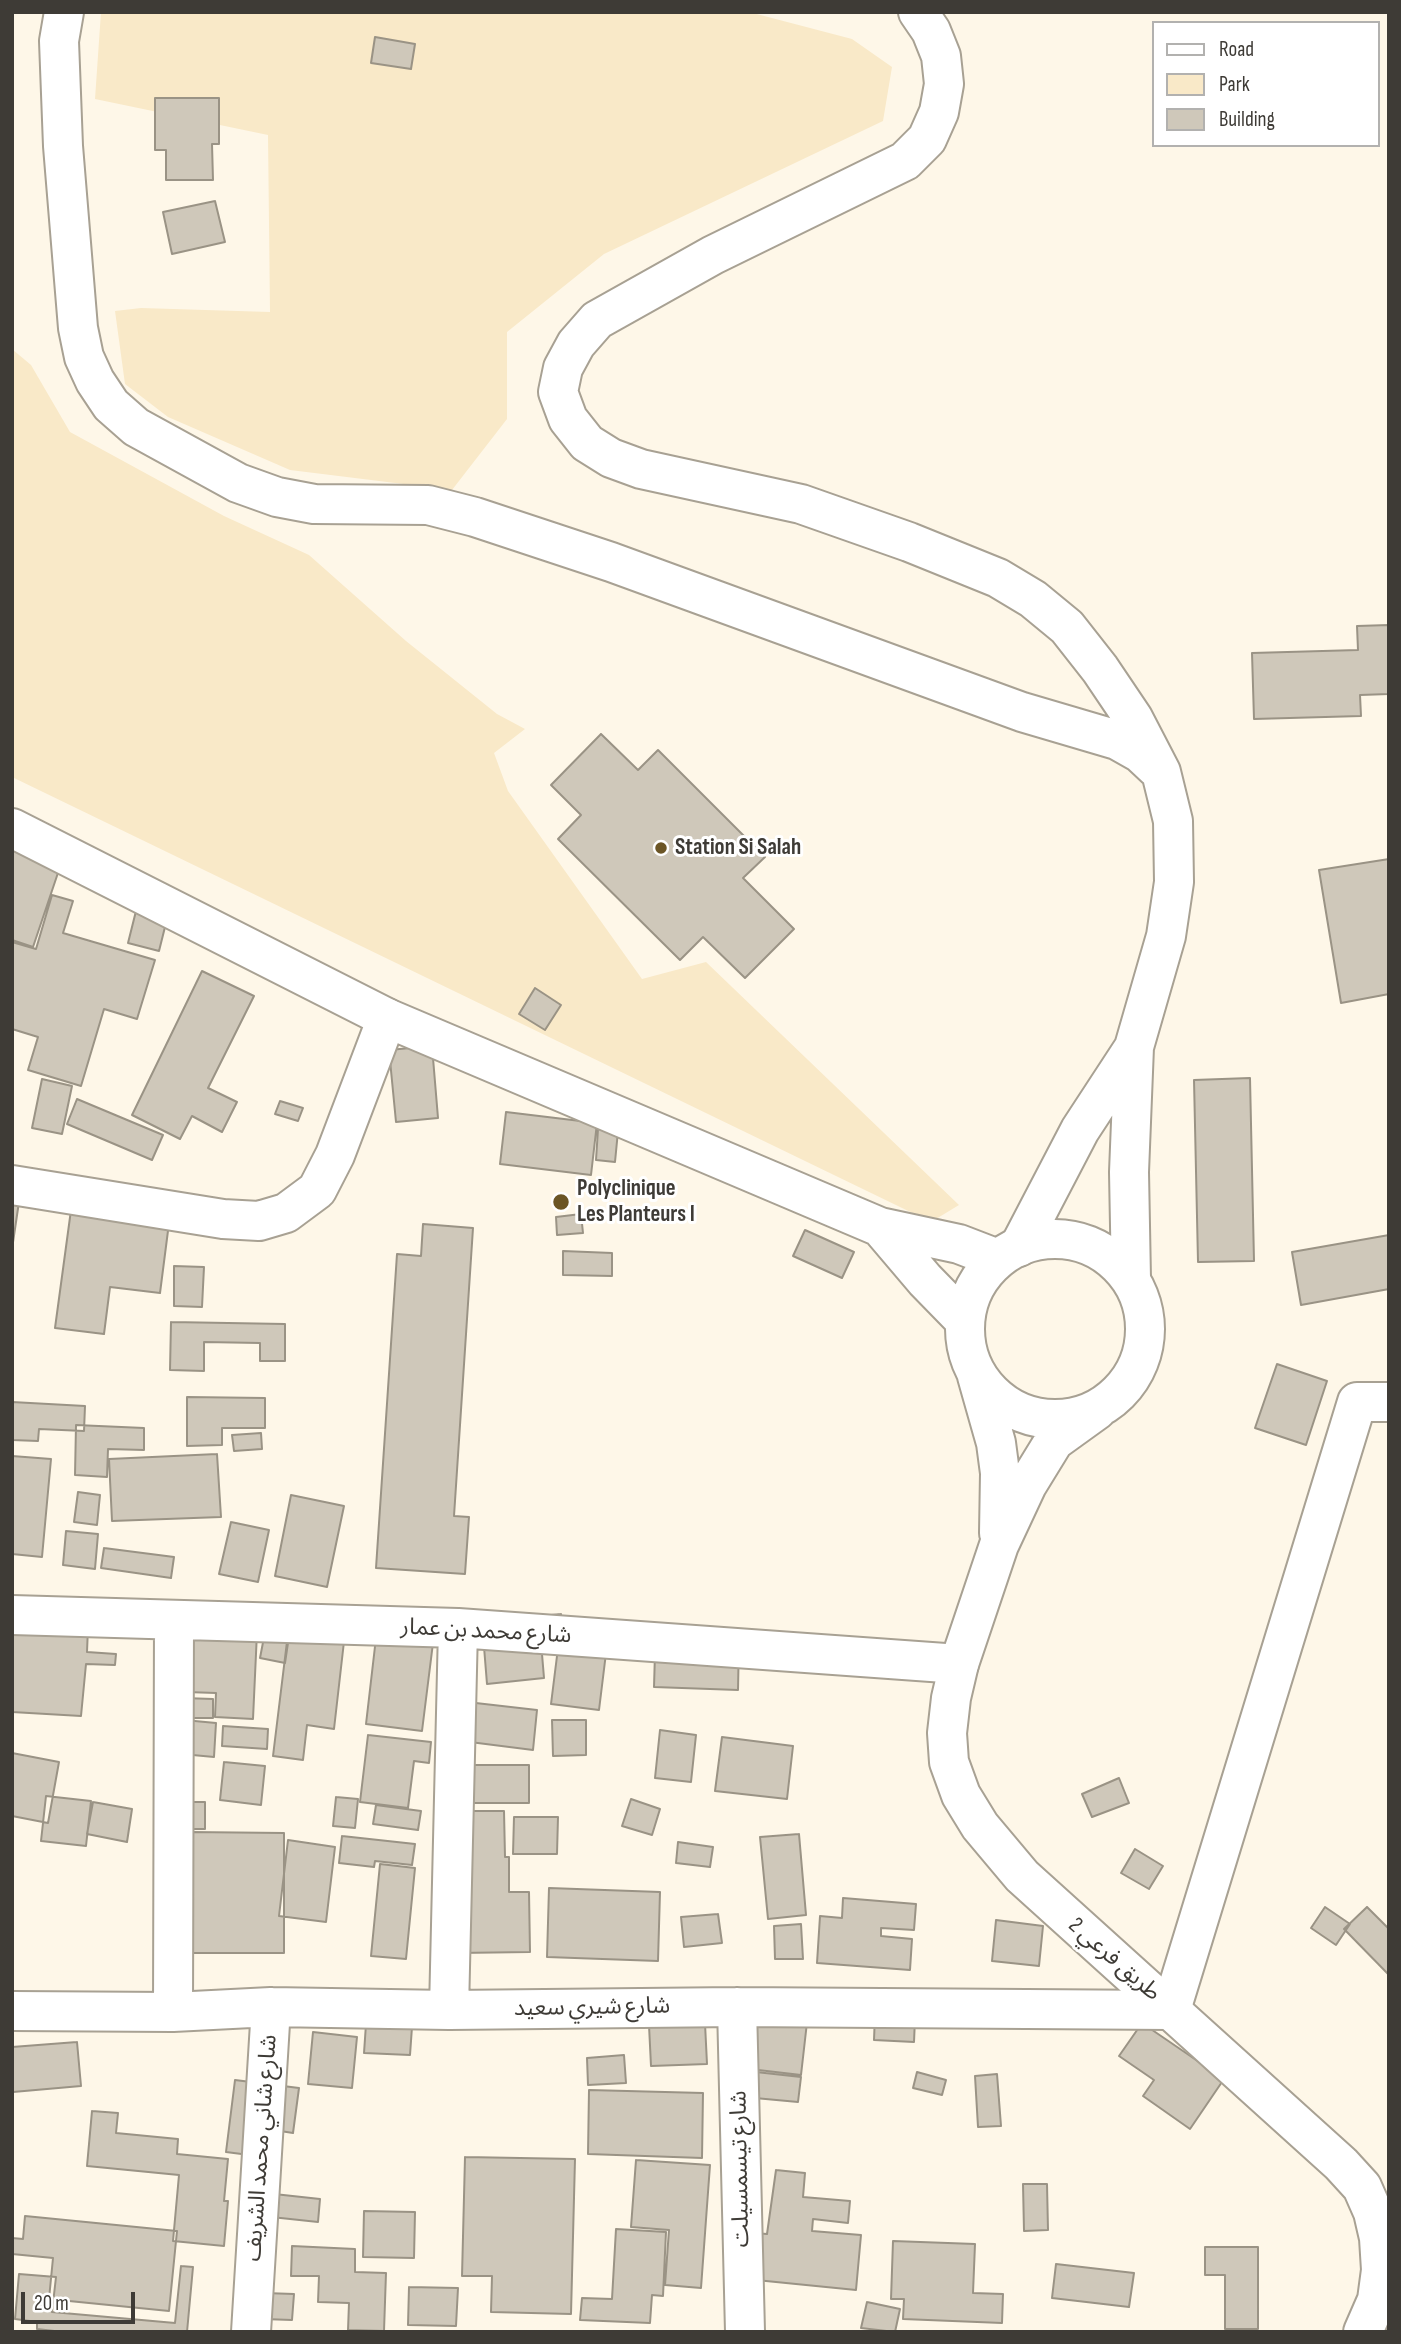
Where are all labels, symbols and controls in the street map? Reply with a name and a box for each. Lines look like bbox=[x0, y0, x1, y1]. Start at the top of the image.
legend bbox=[1152, 21, 1380, 147]
text: Road bbox=[1219, 37, 1254, 62]
text: Park bbox=[1219, 72, 1250, 97]
text: Building bbox=[1219, 107, 1275, 132]
place label: Station Si Salah bbox=[675, 834, 801, 862]
marker: Station Si Salah bbox=[653, 840, 669, 856]
place label: Polyclinique Les Planteurs I bbox=[577, 1175, 695, 1229]
marker: Polyclinique Les Planteurs I bbox=[551, 1192, 571, 1212]
street label: شارع محمد بن عمار bbox=[400, 1614, 572, 1650]
street label: طريق فرعي 2 bbox=[1062, 1912, 1166, 2008]
street label: شارع شيري سعيد bbox=[514, 1993, 670, 2023]
street label: شارع شاني محمد الشريف bbox=[240, 2034, 284, 2262]
street label: شارع تيسمسيلت bbox=[726, 2090, 756, 2248]
scale bar bbox=[24, 2278, 138, 2322]
text: 20 m bbox=[34, 2291, 69, 2316]

